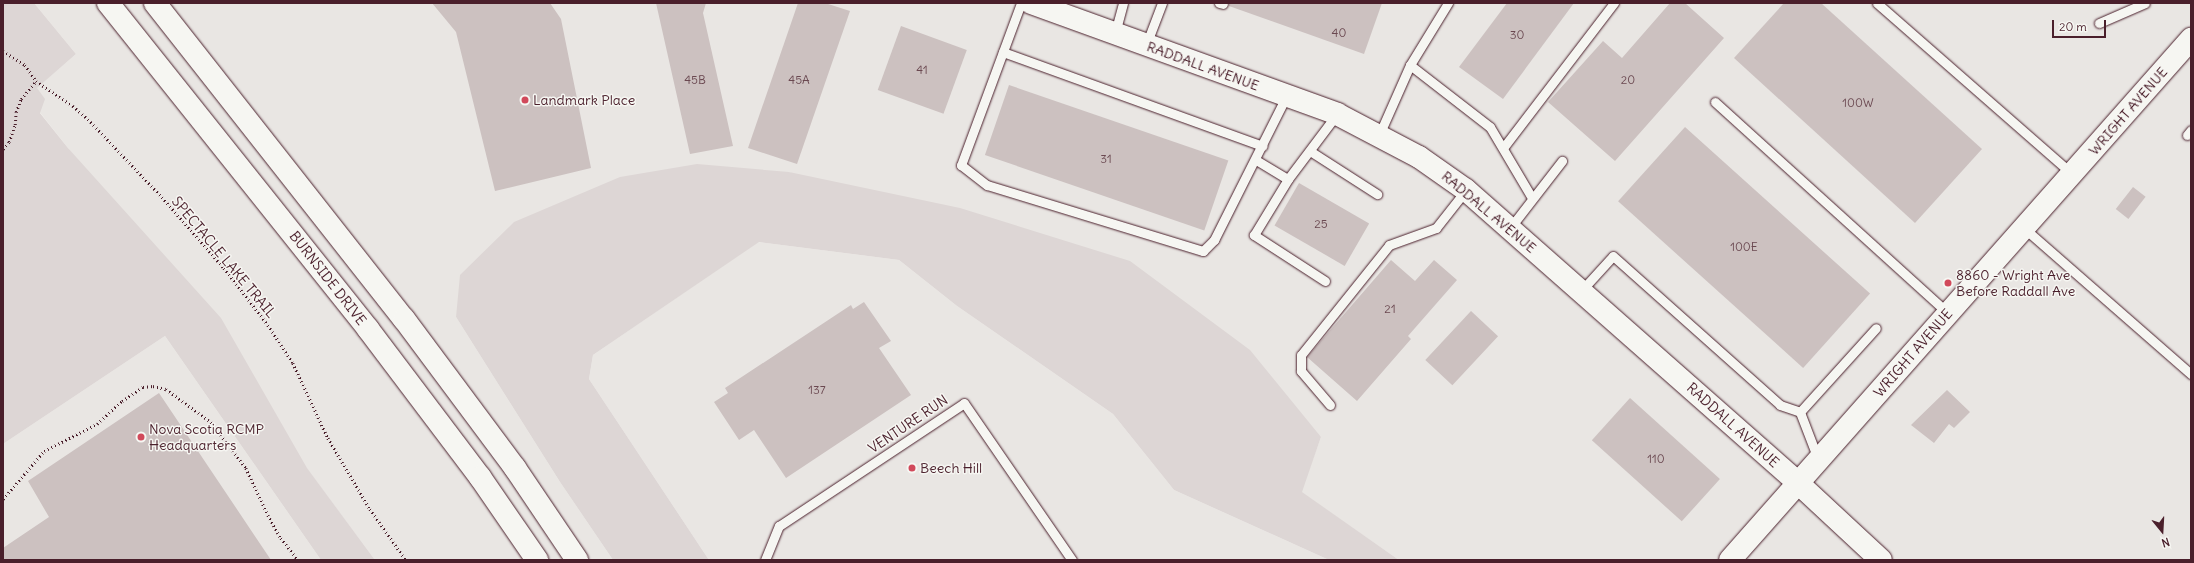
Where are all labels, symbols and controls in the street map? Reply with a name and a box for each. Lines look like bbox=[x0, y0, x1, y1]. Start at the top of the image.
scale bar bbox=[2054, 12, 2108, 38]
text: 20 m bbox=[2059, 19, 2087, 34]
house number: 40 bbox=[1332, 26, 1346, 40]
house number: 30 bbox=[1510, 28, 1524, 42]
street label: RADDALL AVENUE bbox=[1145, 38, 1261, 94]
house number: 41 bbox=[916, 63, 928, 77]
street label: WRIGHT AVENUE bbox=[2085, 63, 2171, 159]
house number: 45B bbox=[684, 73, 706, 87]
house number: 45A bbox=[788, 73, 810, 87]
house number: 20 bbox=[1621, 73, 1635, 87]
place label: Landmark Place bbox=[533, 92, 635, 108]
marker: Landmark Place bbox=[520, 95, 530, 105]
house number: 100W bbox=[1842, 96, 1874, 110]
house number: 31 bbox=[1100, 152, 1112, 166]
street label: RADDALL AVENUE bbox=[1438, 168, 1540, 256]
street label: SPECTACLE LAKE TRAIL bbox=[168, 193, 280, 321]
house number: 25 bbox=[1314, 217, 1328, 231]
street label: BURNSIDE DRIVE bbox=[286, 228, 370, 328]
house number: 100E bbox=[1730, 240, 1758, 254]
place label: 8860 - Wright Ave Before Raddall Ave bbox=[1956, 267, 2075, 300]
marker: 8860 - Wright Ave Before Raddall Ave bbox=[1943, 278, 1953, 288]
house number: 21 bbox=[1384, 302, 1396, 316]
street label: WRIGHT AVENUE bbox=[1870, 305, 1956, 401]
street label: RADDALL AVENUE bbox=[1683, 379, 1783, 471]
house number: 137 bbox=[808, 383, 826, 397]
street label: VENTURE RUN bbox=[865, 391, 951, 457]
place label: Nova Scotia RCMP Headquarters bbox=[149, 421, 264, 454]
marker: Nova Scotia RCMP Headquarters bbox=[136, 432, 146, 442]
house number: 110 bbox=[1647, 452, 1665, 466]
place label: Beech Hill bbox=[920, 460, 982, 476]
marker: Beech Hill bbox=[907, 463, 917, 473]
north arrow bbox=[2142, 511, 2182, 551]
text: N bbox=[2160, 535, 2171, 550]

